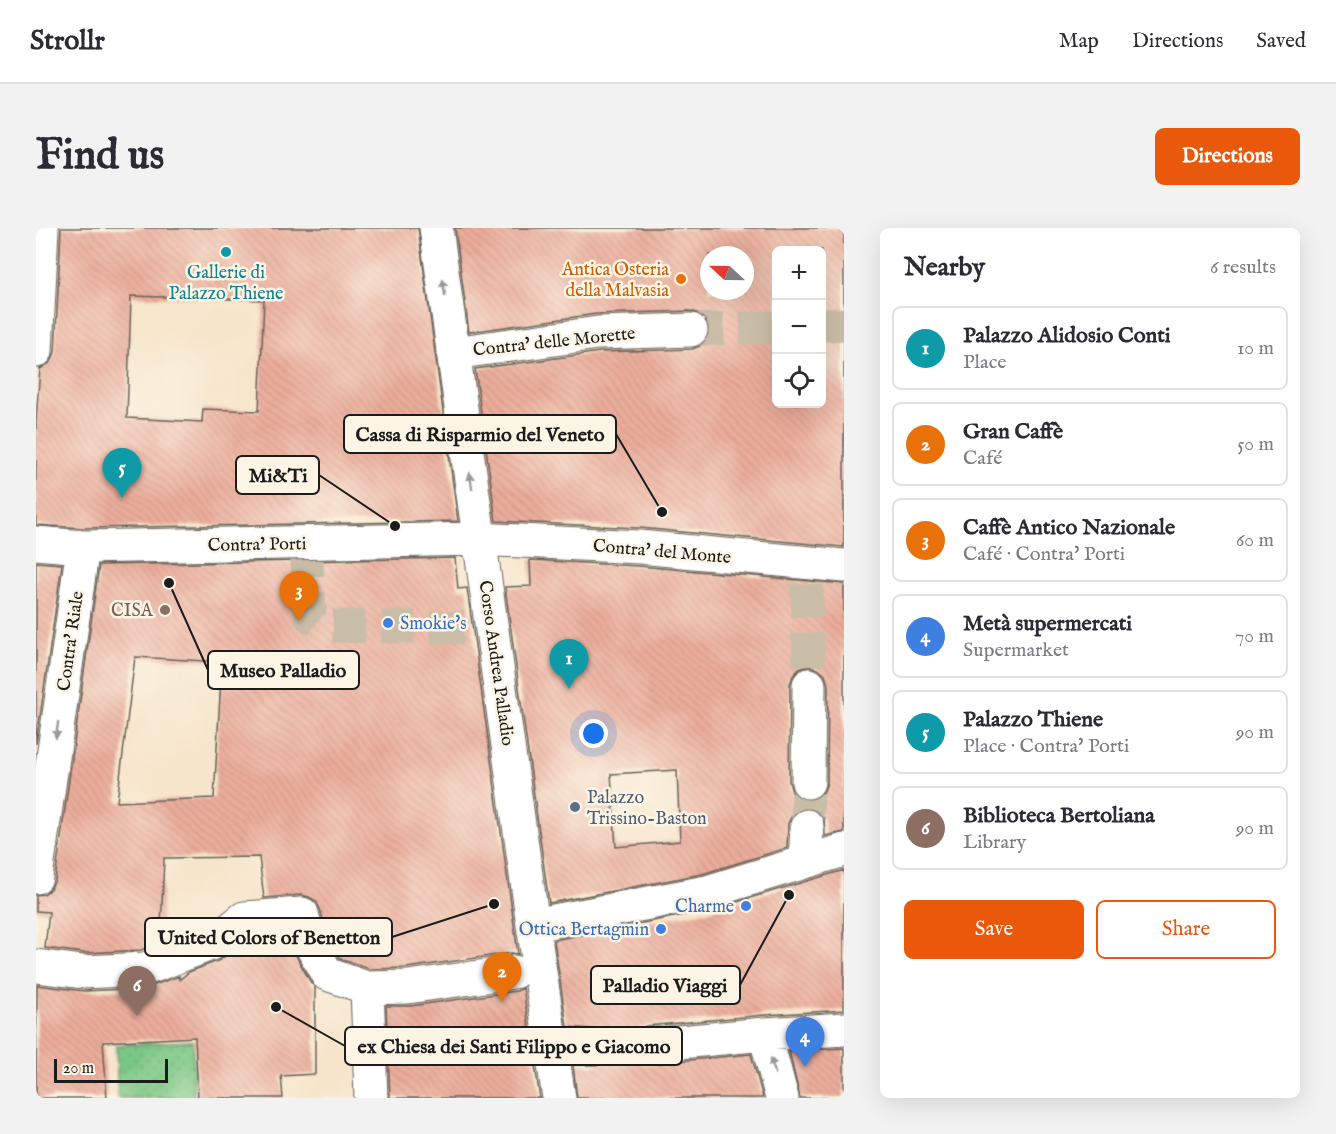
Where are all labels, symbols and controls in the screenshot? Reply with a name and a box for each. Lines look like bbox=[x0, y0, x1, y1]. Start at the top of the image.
text: Strollr bbox=[30, 24, 105, 59]
text: Map bbox=[1059, 28, 1099, 55]
text: Directions bbox=[1132, 28, 1223, 55]
text: Saved bbox=[1256, 28, 1306, 55]
button: Directions bbox=[1155, 128, 1300, 185]
text: Find us bbox=[36, 130, 164, 183]
marker: Gallerie di Palazzo Thiene bbox=[219, 245, 233, 259]
north arrow bbox=[700, 246, 754, 300]
map controls bbox=[772, 246, 826, 408]
button: + bbox=[772, 246, 826, 300]
text: Nearby bbox=[904, 251, 985, 284]
text: 6 results bbox=[1210, 255, 1276, 280]
place label: Antica Osteria della Malvasia bbox=[561, 259, 669, 303]
place label: Gallerie di Palazzo Thiene bbox=[169, 262, 283, 306]
marker: Antica Osteria della Malvasia bbox=[674, 272, 688, 286]
one-way arrow bbox=[440, 278, 449, 297]
button: − bbox=[772, 300, 826, 354]
text: Palazzo Alidosio Conti bbox=[963, 322, 1171, 350]
street label: Contra' delle Morette bbox=[472, 323, 636, 362]
text: 1 bbox=[922, 336, 929, 361]
text: 10 m bbox=[1237, 336, 1274, 361]
text: Place bbox=[963, 350, 1006, 375]
button: locate bbox=[772, 354, 826, 408]
callout: Cassa di Risparmio del Veneto bbox=[344, 415, 616, 453]
text: Gran Caffè bbox=[963, 418, 1063, 446]
text: Cassa di Risparmio del Veneto bbox=[356, 423, 605, 448]
text: 2 bbox=[921, 432, 930, 457]
text: 50 m bbox=[1237, 432, 1274, 457]
text: Café bbox=[963, 446, 1002, 471]
pin: 5 bbox=[102, 448, 142, 498]
callout: Mi&Ti bbox=[236, 456, 319, 494]
text: Mi&Ti bbox=[248, 464, 308, 489]
one-way arrow bbox=[466, 471, 476, 490]
text: Caffè Antico Nazionale bbox=[963, 514, 1175, 542]
text: 3 bbox=[922, 528, 929, 553]
text: 60 m bbox=[1236, 528, 1274, 553]
street label: Contra' Porti bbox=[207, 533, 307, 558]
street label: Contra' del Monte bbox=[592, 535, 732, 570]
text: Café · Contra' Porti bbox=[963, 542, 1125, 567]
pin: 3 bbox=[280, 572, 318, 621]
street label: Corso Andrea Palladio bbox=[473, 579, 519, 748]
street label: Contra' Riale bbox=[53, 590, 90, 693]
place label: CISA bbox=[111, 600, 154, 623]
marker: CISA bbox=[158, 603, 172, 617]
text: Metà supermercati bbox=[963, 610, 1132, 638]
place label: Smokie's bbox=[400, 613, 466, 636]
marker: Smokie's bbox=[381, 616, 395, 630]
text: 4 bbox=[921, 624, 930, 649]
text: 70 m bbox=[1235, 624, 1274, 649]
text: Supermarket bbox=[963, 638, 1069, 663]
pin: 1 bbox=[550, 640, 588, 689]
callout: Museo Palladio bbox=[208, 651, 359, 689]
text: Museo Palladio bbox=[220, 659, 347, 684]
text: Palazzo Thiene bbox=[963, 706, 1103, 734]
your location bbox=[579, 719, 608, 748]
one-way arrow bbox=[53, 720, 62, 739]
text: 5 bbox=[922, 720, 929, 745]
text: 90 m bbox=[1236, 720, 1274, 745]
text: Place · Contra' Porti bbox=[963, 734, 1129, 759]
place label: Palazzo Trissino-Baston bbox=[587, 787, 707, 831]
marker: Palazzo Trissino-Baston bbox=[568, 800, 582, 814]
text: Biblioteca Bertoliana bbox=[963, 802, 1155, 830]
text: 6 bbox=[921, 816, 930, 841]
text: 90 m bbox=[1236, 816, 1274, 841]
text: Library bbox=[963, 830, 1026, 855]
place label: Charme bbox=[675, 896, 734, 919]
marker: Charme bbox=[739, 899, 753, 913]
button: Save bbox=[904, 900, 1084, 959]
button: Share bbox=[1096, 900, 1276, 959]
callout: United Colors of Benetton bbox=[145, 918, 392, 956]
place label: Ottica Bertagmin bbox=[519, 919, 649, 942]
marker: Ottica Bertagmin bbox=[654, 922, 668, 936]
text: United Colors of Benetton bbox=[157, 926, 381, 951]
pin: 2 bbox=[482, 952, 522, 1002]
pin: 6 bbox=[118, 966, 156, 1016]
callout: Palladio Viaggi bbox=[591, 966, 740, 1004]
text: Palladio Viaggi bbox=[603, 974, 728, 999]
pin: 4 bbox=[786, 1018, 824, 1067]
callout: ex Chiesa dei Santi Filippo e Giacomo bbox=[345, 1027, 682, 1065]
text: ex Chiesa dei Santi Filippo e Giacomo bbox=[358, 1035, 671, 1060]
scale bar bbox=[54, 1056, 168, 1084]
one-way arrow bbox=[767, 1057, 777, 1075]
text: 20 m bbox=[63, 1059, 94, 1079]

